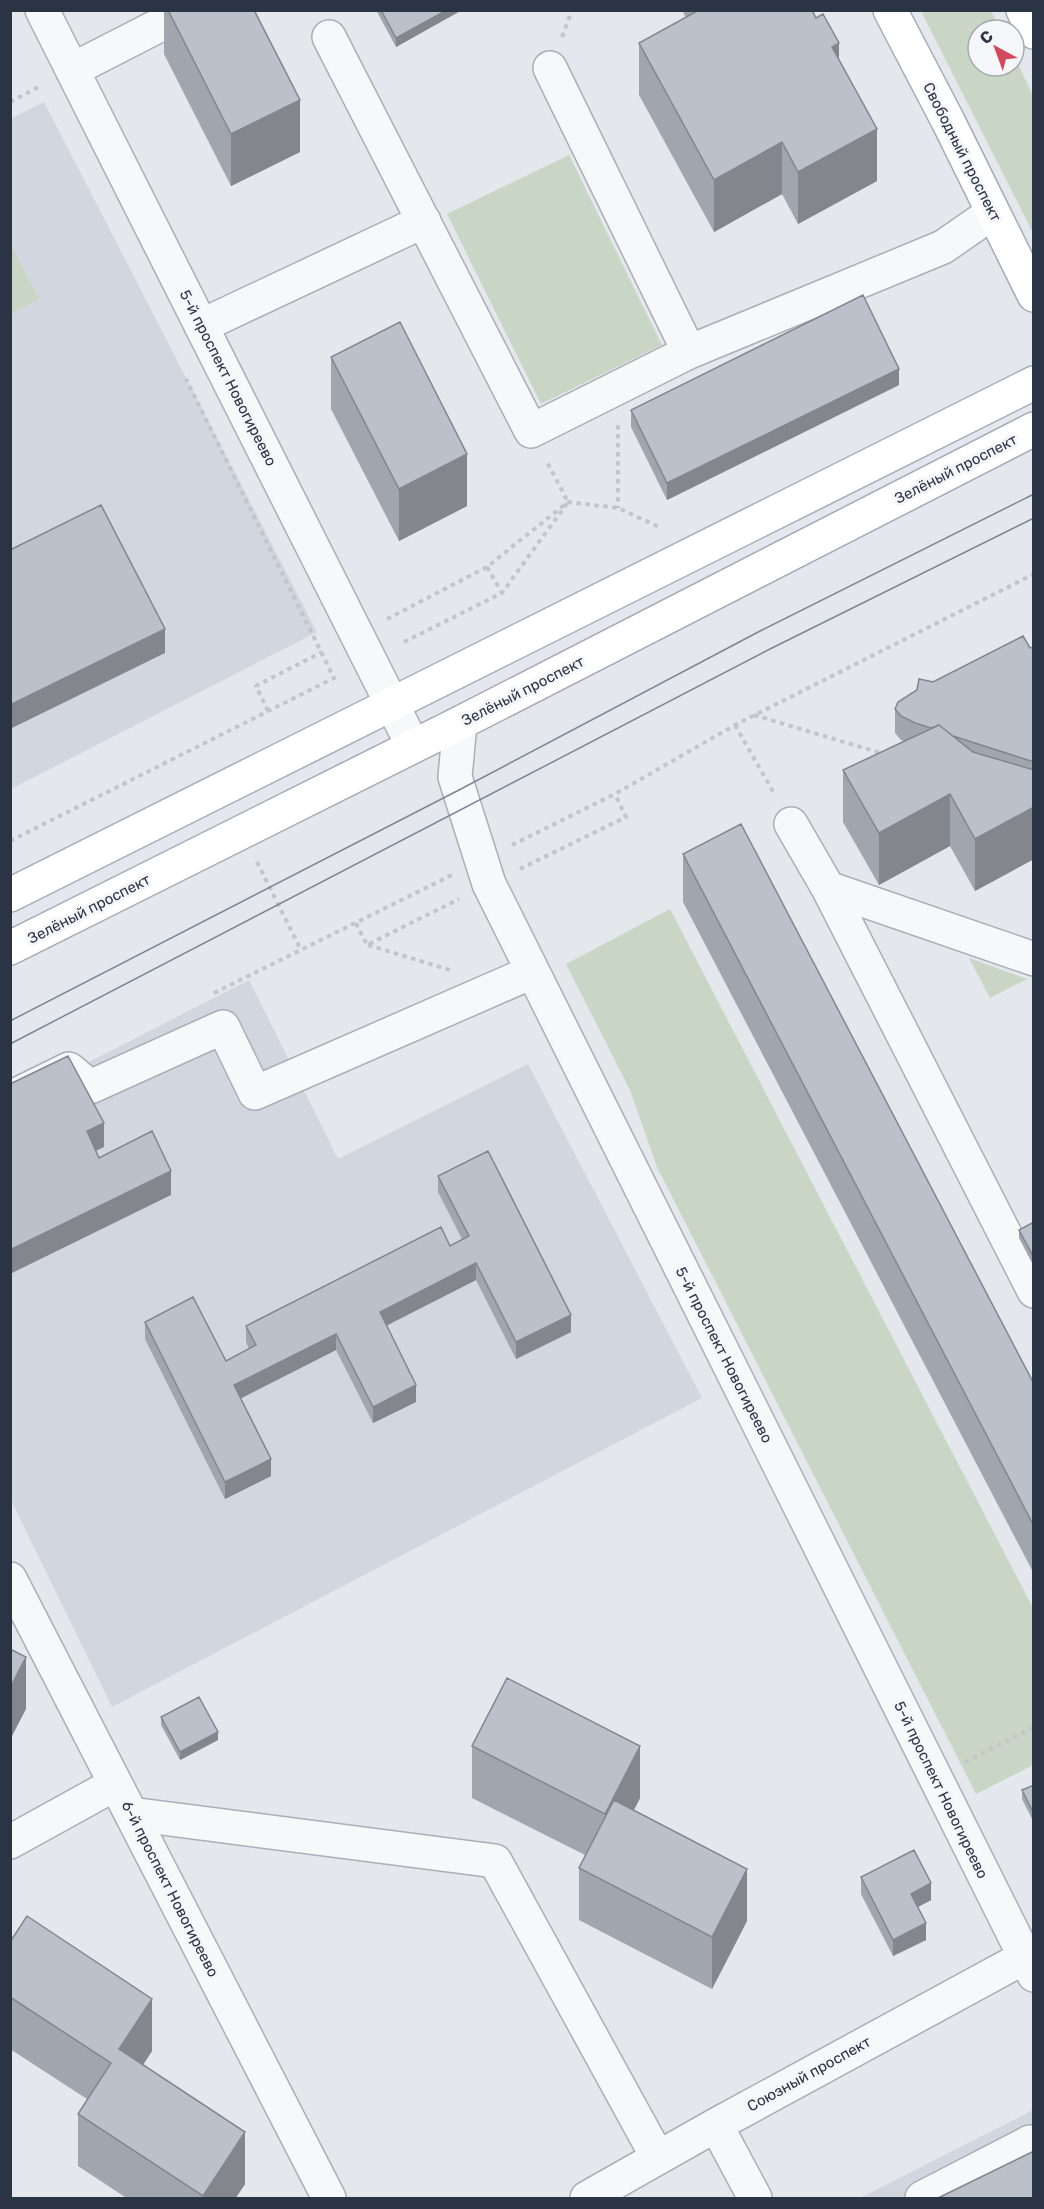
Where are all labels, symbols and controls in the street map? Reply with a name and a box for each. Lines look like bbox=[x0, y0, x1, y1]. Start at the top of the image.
north arrow bbox=[966, 18, 1026, 78]
text: С bbox=[976, 26, 997, 48]
street label: Свободный проспект bbox=[919, 79, 1005, 225]
street label: 5-й проспект Новогиреево bbox=[176, 287, 280, 469]
street label: Зелёный проспект bbox=[892, 430, 1021, 508]
street label: Зелёный проспект bbox=[459, 652, 588, 730]
street label: Зелёный проспект bbox=[25, 870, 154, 948]
street label: 5-й проспект Новогиреево bbox=[672, 1264, 776, 1446]
street label: 5-й проспект Новогиреево bbox=[890, 1698, 992, 1882]
street label: 6-й проспект Новогиреево bbox=[118, 1798, 222, 1980]
street label: Союзный проспект bbox=[744, 2032, 874, 2115]

